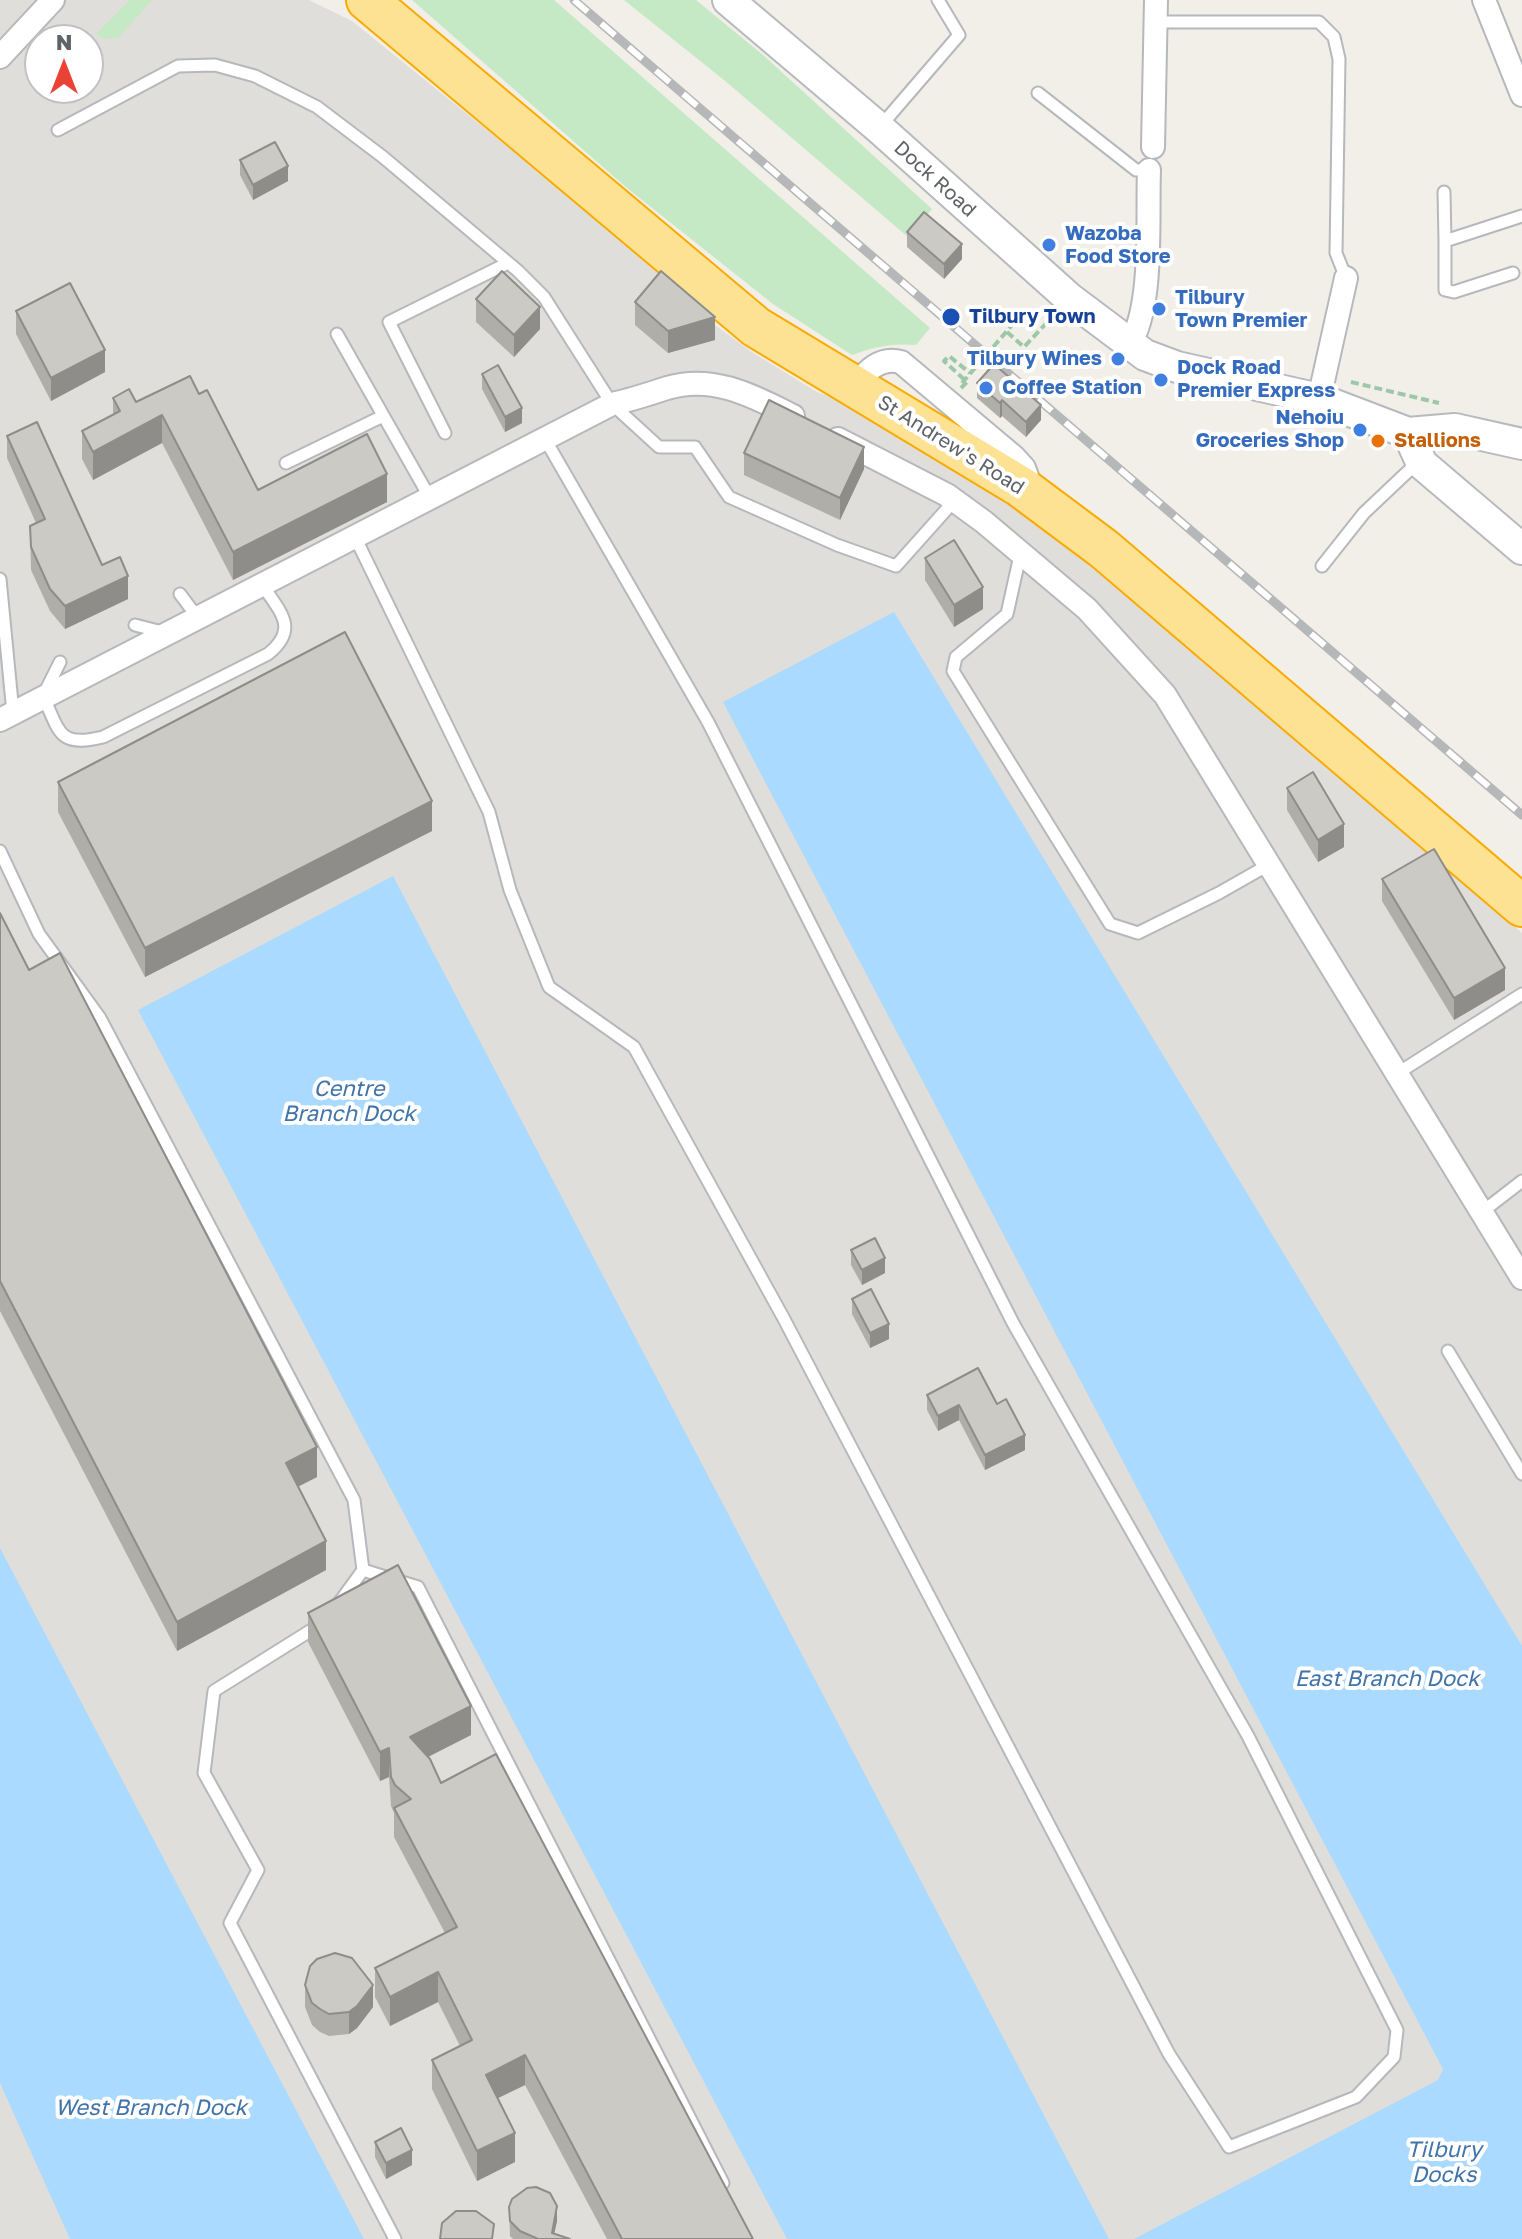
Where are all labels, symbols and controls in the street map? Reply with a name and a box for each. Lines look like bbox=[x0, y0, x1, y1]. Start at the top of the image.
north arrow bbox=[24, 24, 104, 104]
text: N bbox=[56, 28, 72, 55]
street label: Dock Road bbox=[889, 136, 981, 222]
place label: Wazoba Food Store bbox=[1065, 222, 1171, 269]
marker: Wazoba Food Store bbox=[1040, 236, 1058, 254]
place label: Tilbury Town Premier bbox=[1175, 286, 1307, 333]
marker: Tilbury Town Premier bbox=[1150, 300, 1168, 318]
place label: Tilbury Town bbox=[969, 305, 1096, 329]
marker: Tilbury Town bbox=[940, 306, 962, 328]
place label: Tilbury Wines bbox=[967, 347, 1102, 371]
marker: Tilbury Wines bbox=[1109, 350, 1127, 368]
place label: Dock Road Premier Express bbox=[1177, 356, 1335, 403]
marker: Dock Road Premier Express bbox=[1152, 371, 1170, 389]
place label: Coffee Station bbox=[1002, 376, 1142, 400]
marker: Coffee Station bbox=[977, 379, 995, 397]
street label: St Andrew's Road bbox=[873, 390, 1029, 500]
place label: Nehoiu Groceries Shop bbox=[1195, 406, 1344, 453]
marker: Nehoiu Groceries Shop bbox=[1351, 421, 1369, 439]
place label: Stallions bbox=[1394, 429, 1481, 453]
marker: Stallions bbox=[1369, 432, 1387, 450]
water label: Centre Branch Dock bbox=[282, 1076, 416, 1128]
water label: East Branch Dock bbox=[1295, 1666, 1479, 1692]
water label: West Branch Dock bbox=[55, 2095, 247, 2121]
water label: Tilbury Docks bbox=[1407, 2137, 1481, 2188]

